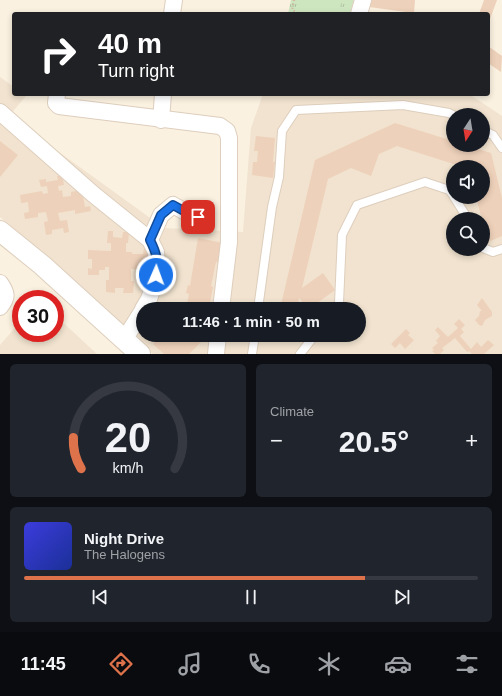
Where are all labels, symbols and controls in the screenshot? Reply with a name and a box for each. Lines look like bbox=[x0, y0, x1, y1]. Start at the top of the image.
icon: right bbox=[32, 28, 84, 80]
text: 40 m bbox=[98, 28, 162, 59]
text: Turn right bbox=[98, 61, 174, 81]
north arrow bbox=[446, 108, 490, 152]
map controls bbox=[446, 108, 490, 256]
button: sound bbox=[446, 160, 490, 204]
pin bbox=[181, 200, 215, 234]
icon: arrive bbox=[187, 206, 209, 228]
button: search bbox=[446, 212, 490, 256]
position arrow bbox=[135, 254, 177, 296]
speed limit sign: 30 bbox=[12, 290, 64, 342]
text: 11:46 · 1 min · 50 m bbox=[182, 313, 320, 330]
text: Climate bbox=[270, 404, 314, 419]
text: 20 bbox=[105, 413, 151, 460]
text: 20.5° bbox=[339, 425, 409, 458]
text: − bbox=[270, 428, 283, 453]
text: + bbox=[465, 428, 478, 453]
text: km/h bbox=[113, 459, 144, 475]
text: Night Drive bbox=[84, 530, 164, 547]
text: The Halogens bbox=[84, 547, 165, 562]
icon: previous bbox=[89, 586, 111, 608]
icon: pause bbox=[240, 586, 262, 608]
icon: next bbox=[391, 586, 413, 608]
icon: directions bbox=[107, 650, 135, 678]
icon: music bbox=[176, 650, 204, 678]
icon: phone bbox=[245, 650, 273, 678]
icon: climate bbox=[315, 650, 343, 678]
icon: car bbox=[384, 650, 412, 678]
icon: filters bbox=[453, 650, 481, 678]
text: 11:45 bbox=[21, 654, 66, 674]

